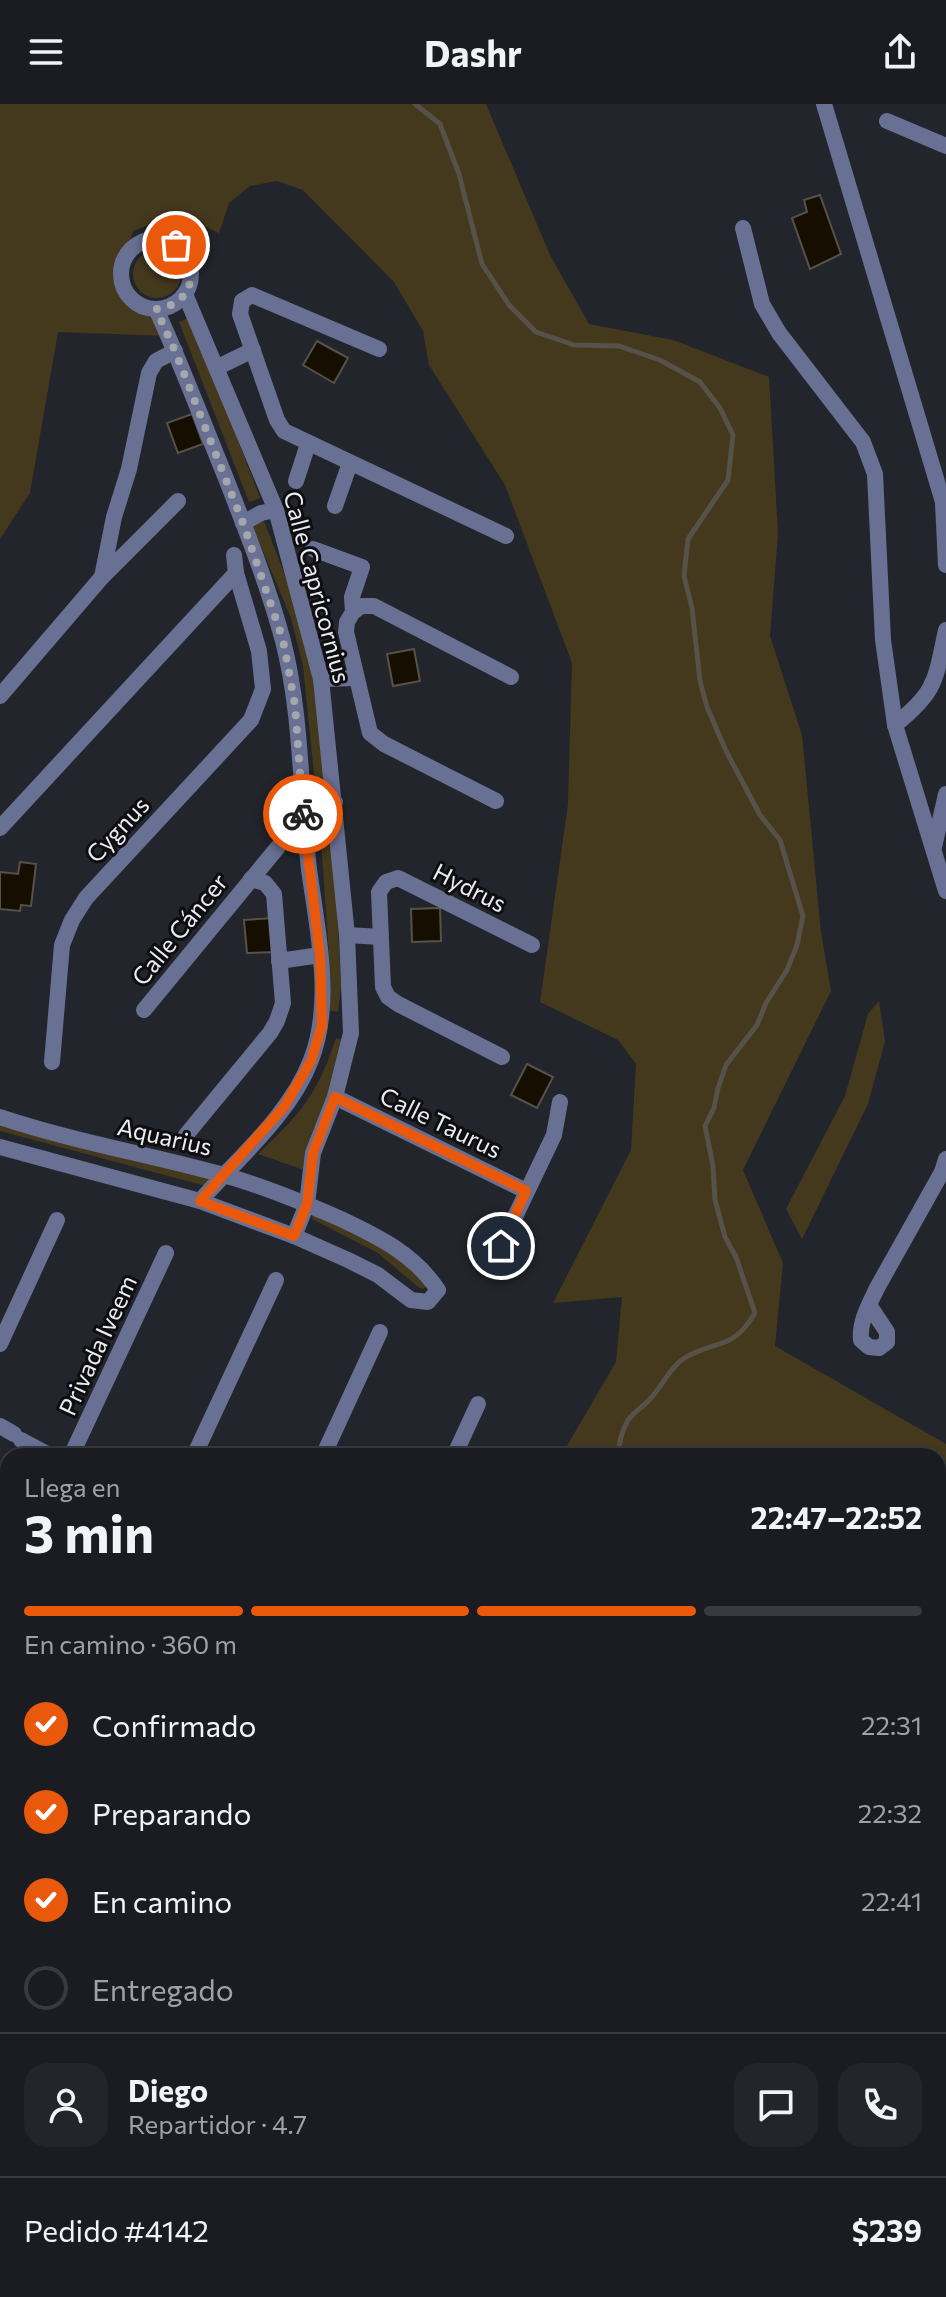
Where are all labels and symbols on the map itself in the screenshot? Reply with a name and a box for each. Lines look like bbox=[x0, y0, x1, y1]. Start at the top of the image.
pin bbox=[142, 211, 210, 279]
street label: Calle Capricornius bbox=[278, 488, 358, 686]
courier bbox=[263, 774, 343, 854]
street label: Cygnus bbox=[79, 790, 155, 868]
street label: Hydrus bbox=[429, 856, 511, 918]
street label: Calle Cáncer bbox=[125, 867, 233, 991]
street label: Calle Taurus bbox=[375, 1080, 507, 1164]
street label: Aquarius bbox=[115, 1111, 215, 1161]
pin bbox=[467, 1212, 535, 1280]
street label: Privada Iveem bbox=[52, 1270, 142, 1420]

